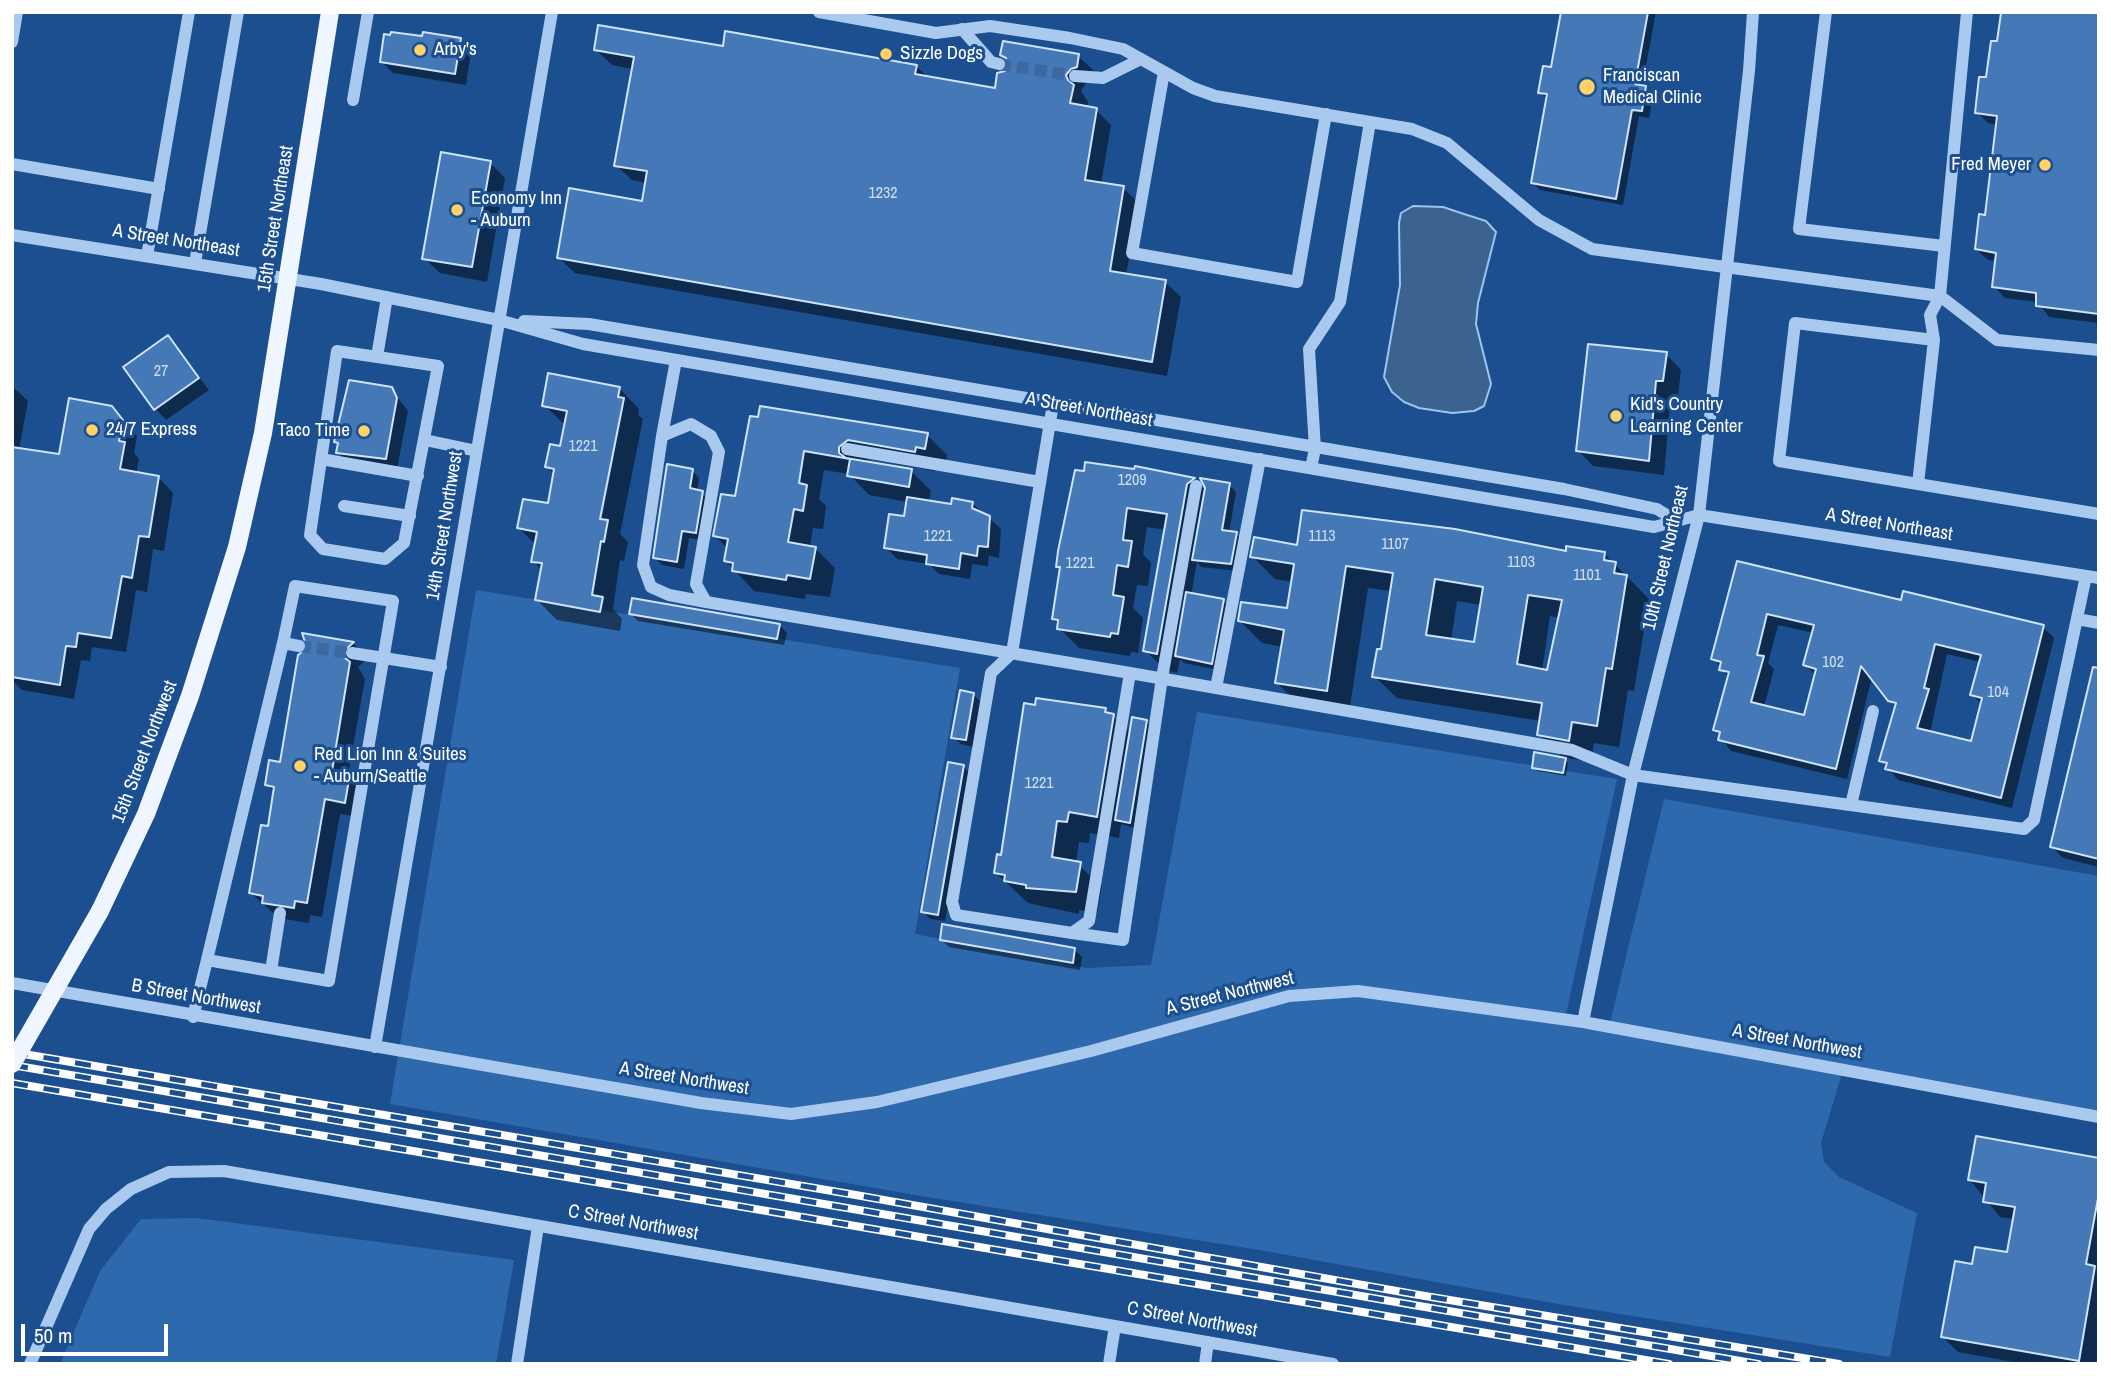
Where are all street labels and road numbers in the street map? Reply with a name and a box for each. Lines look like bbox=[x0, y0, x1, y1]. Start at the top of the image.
street label: 15th Street Northeast bbox=[253, 144, 299, 294]
street label: A Street Northeast bbox=[111, 220, 241, 262]
street label: A Street Northeast bbox=[1024, 388, 1154, 432]
street label: 14th Street Northwest bbox=[422, 450, 468, 602]
street label: 10th Street Northeast bbox=[1638, 483, 1694, 633]
street label: A Street Northeast bbox=[1824, 504, 1954, 546]
street label: 15th Street Northwest bbox=[107, 678, 183, 826]
street label: A Street Northwest bbox=[1164, 967, 1296, 1021]
street label: B Street Northwest bbox=[130, 974, 262, 1020]
street label: A Street Northwest bbox=[1731, 1019, 1863, 1065]
street label: A Street Northwest bbox=[618, 1058, 750, 1100]
street label: C Street Northwest bbox=[566, 1200, 700, 1246]
street label: C Street Northwest bbox=[1125, 1297, 1259, 1343]

